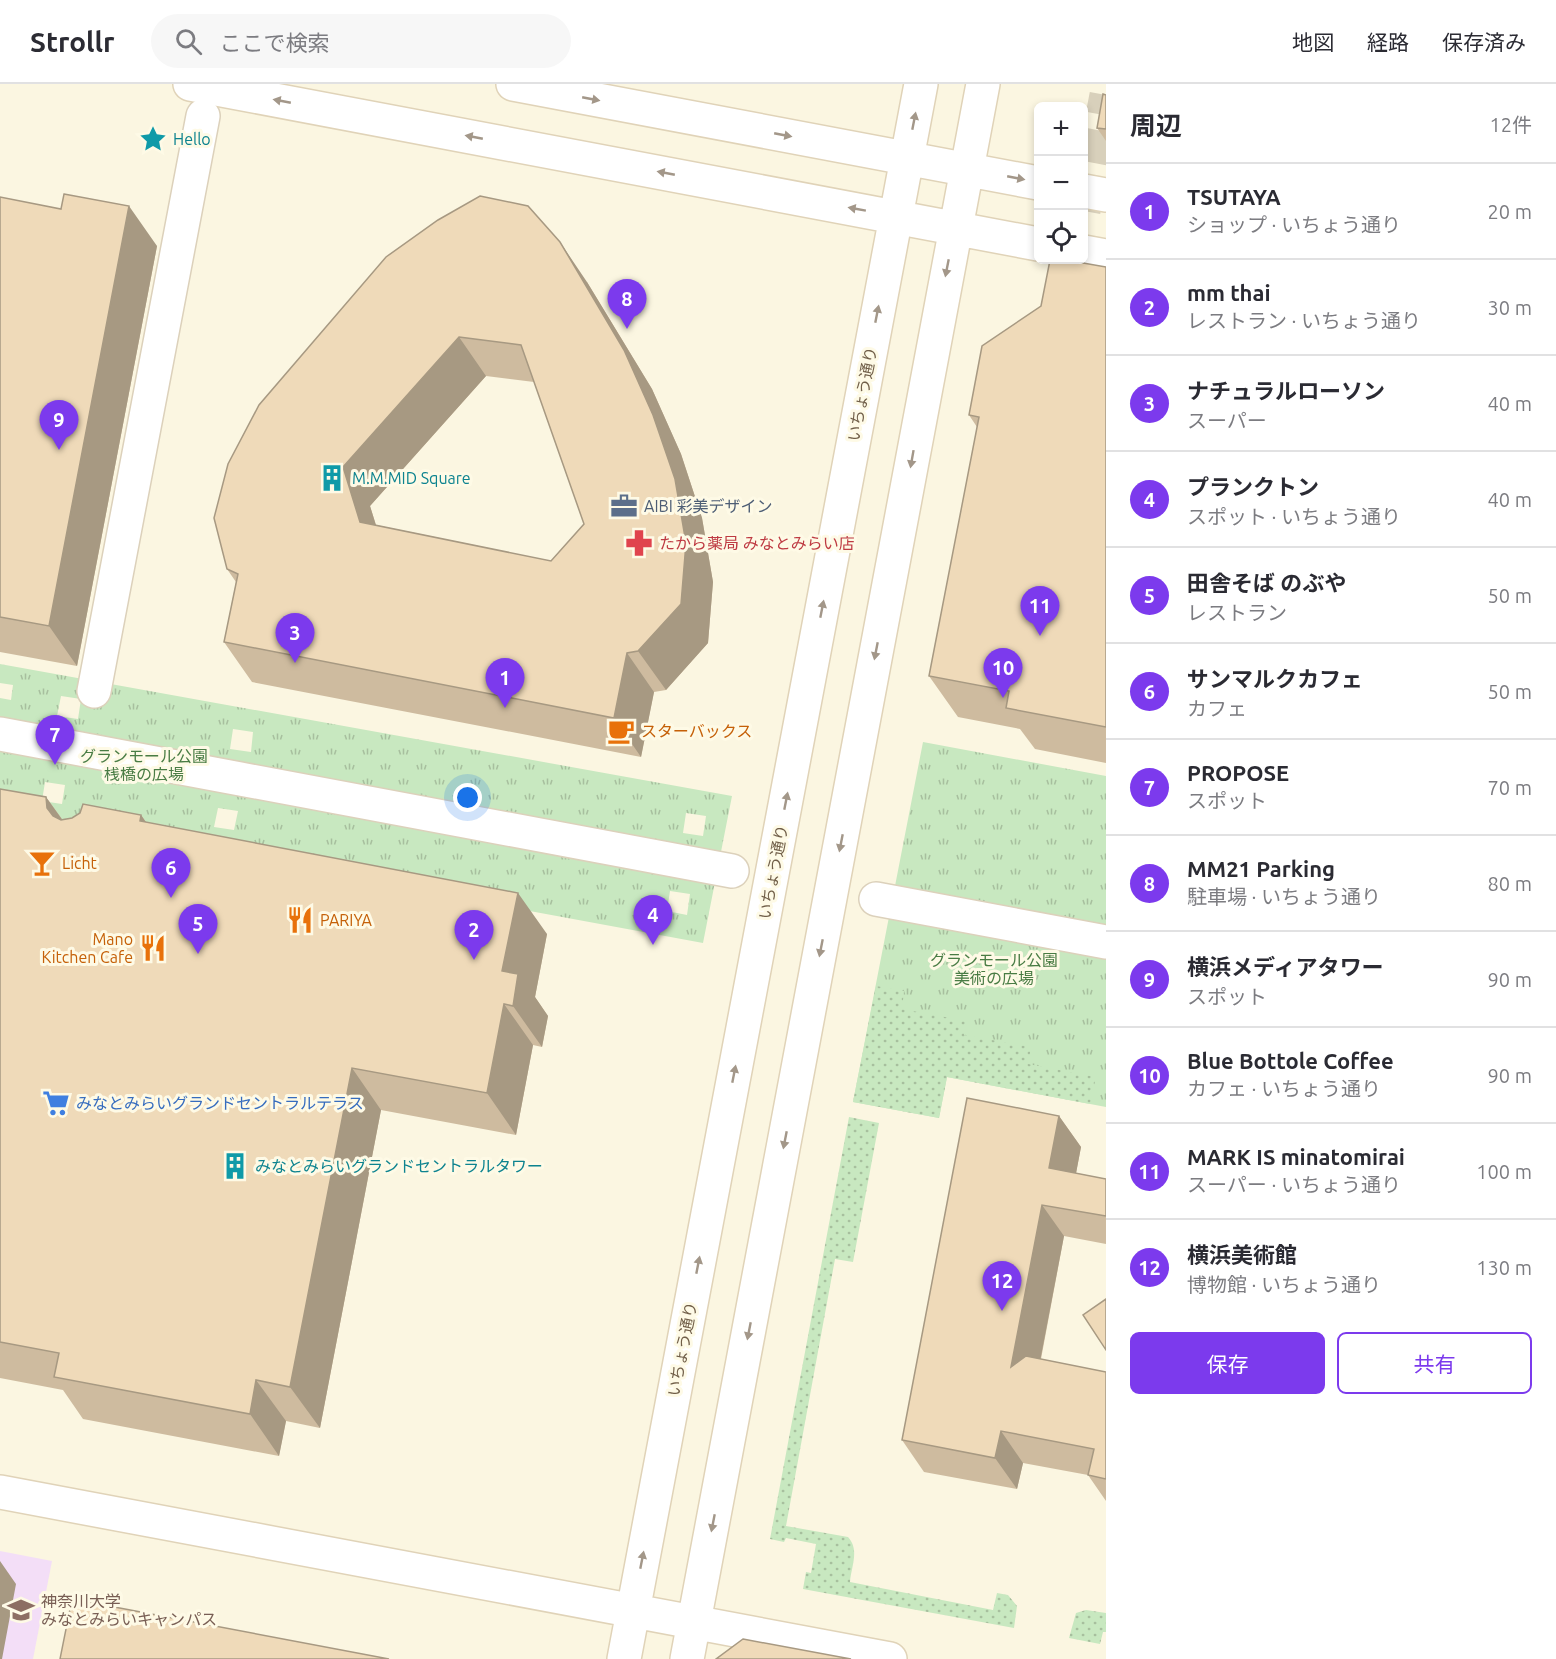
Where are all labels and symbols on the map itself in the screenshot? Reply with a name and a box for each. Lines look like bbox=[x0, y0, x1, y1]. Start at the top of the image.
one-way arrow bbox=[582, 95, 601, 104]
one-way arrow bbox=[273, 96, 292, 105]
one-way arrow bbox=[910, 111, 919, 130]
place icon: Hello bbox=[138, 124, 168, 154]
place label: Hello bbox=[173, 130, 211, 148]
one-way arrow bbox=[774, 131, 793, 140]
one-way arrow bbox=[464, 132, 483, 141]
one-way arrow bbox=[656, 168, 675, 177]
one-way arrow bbox=[1007, 174, 1026, 183]
one-way arrow bbox=[848, 204, 867, 213]
one-way arrow bbox=[942, 258, 951, 277]
pin: 8 bbox=[608, 280, 646, 329]
one-way arrow bbox=[873, 305, 882, 324]
street label: いちょう通り bbox=[844, 345, 880, 443]
pin: 9 bbox=[40, 400, 78, 450]
one-way arrow bbox=[907, 450, 916, 469]
building icon: M.M.MID Square bbox=[317, 463, 347, 493]
place label: M.M.MID Square bbox=[352, 469, 471, 487]
office icon: AIBI 彩美デザイン bbox=[609, 491, 639, 521]
place label: AIBI 彩美デザイン bbox=[644, 497, 772, 515]
pharmacy icon: たから薬局 みなとみらい店 bbox=[624, 528, 654, 558]
place label: たから薬局 みなとみらい店 bbox=[659, 534, 855, 552]
pin: 11 bbox=[1020, 586, 1060, 636]
one-way arrow bbox=[818, 599, 827, 618]
pin: 3 bbox=[276, 614, 314, 663]
one-way arrow bbox=[871, 642, 880, 661]
pin: 10 bbox=[984, 648, 1022, 698]
pin: 1 bbox=[486, 658, 524, 708]
pin: 7 bbox=[36, 716, 74, 765]
cafe icon: スターバックス bbox=[606, 716, 636, 746]
place label: スターバックス bbox=[641, 722, 752, 740]
park label: グランモール公園 桟橋の広場 bbox=[80, 747, 208, 783]
your location bbox=[453, 783, 482, 812]
one-way arrow bbox=[782, 791, 791, 810]
street label: いちょう通り bbox=[755, 823, 791, 921]
one-way arrow bbox=[836, 834, 845, 853]
bar icon: Licht bbox=[27, 848, 57, 878]
pin: 6 bbox=[152, 848, 190, 898]
place label: Licht bbox=[62, 854, 98, 872]
pin: 4 bbox=[634, 896, 672, 945]
pin: 5 bbox=[178, 904, 218, 954]
restaurant icon: PARIYA bbox=[285, 905, 315, 935]
pin: 2 bbox=[454, 910, 494, 960]
place label: PARIYA bbox=[320, 911, 373, 929]
place label: Mano Kitchen Cafe bbox=[42, 930, 133, 966]
restaurant icon: Mano Kitchen Cafe bbox=[138, 933, 168, 963]
one-way arrow bbox=[816, 939, 825, 958]
park label: グランモール公園 美術の広場 bbox=[930, 951, 1058, 987]
one-way arrow bbox=[730, 1064, 739, 1083]
supermarket icon: みなとみらいグランドセントラルテラス bbox=[41, 1088, 71, 1118]
place label: みなとみらいグランドセントラルテラス bbox=[76, 1094, 364, 1112]
one-way arrow bbox=[780, 1130, 789, 1149]
building icon: みなとみらいグランドセントラルタワー bbox=[220, 1151, 250, 1181]
place label: みなとみらいグランドセントラルタワー bbox=[255, 1157, 543, 1175]
one-way arrow bbox=[694, 1256, 703, 1275]
pin: 12 bbox=[982, 1262, 1022, 1311]
street label: いちょう通り bbox=[664, 1300, 700, 1398]
one-way arrow bbox=[744, 1322, 753, 1341]
one-way arrow bbox=[708, 1514, 717, 1533]
one-way arrow bbox=[638, 1550, 647, 1569]
place label: 神奈川大学 みなとみらいキャンパス bbox=[41, 1592, 217, 1628]
school or university icon: 神奈川大学 みなとみらいキャンパス bbox=[6, 1595, 36, 1625]

